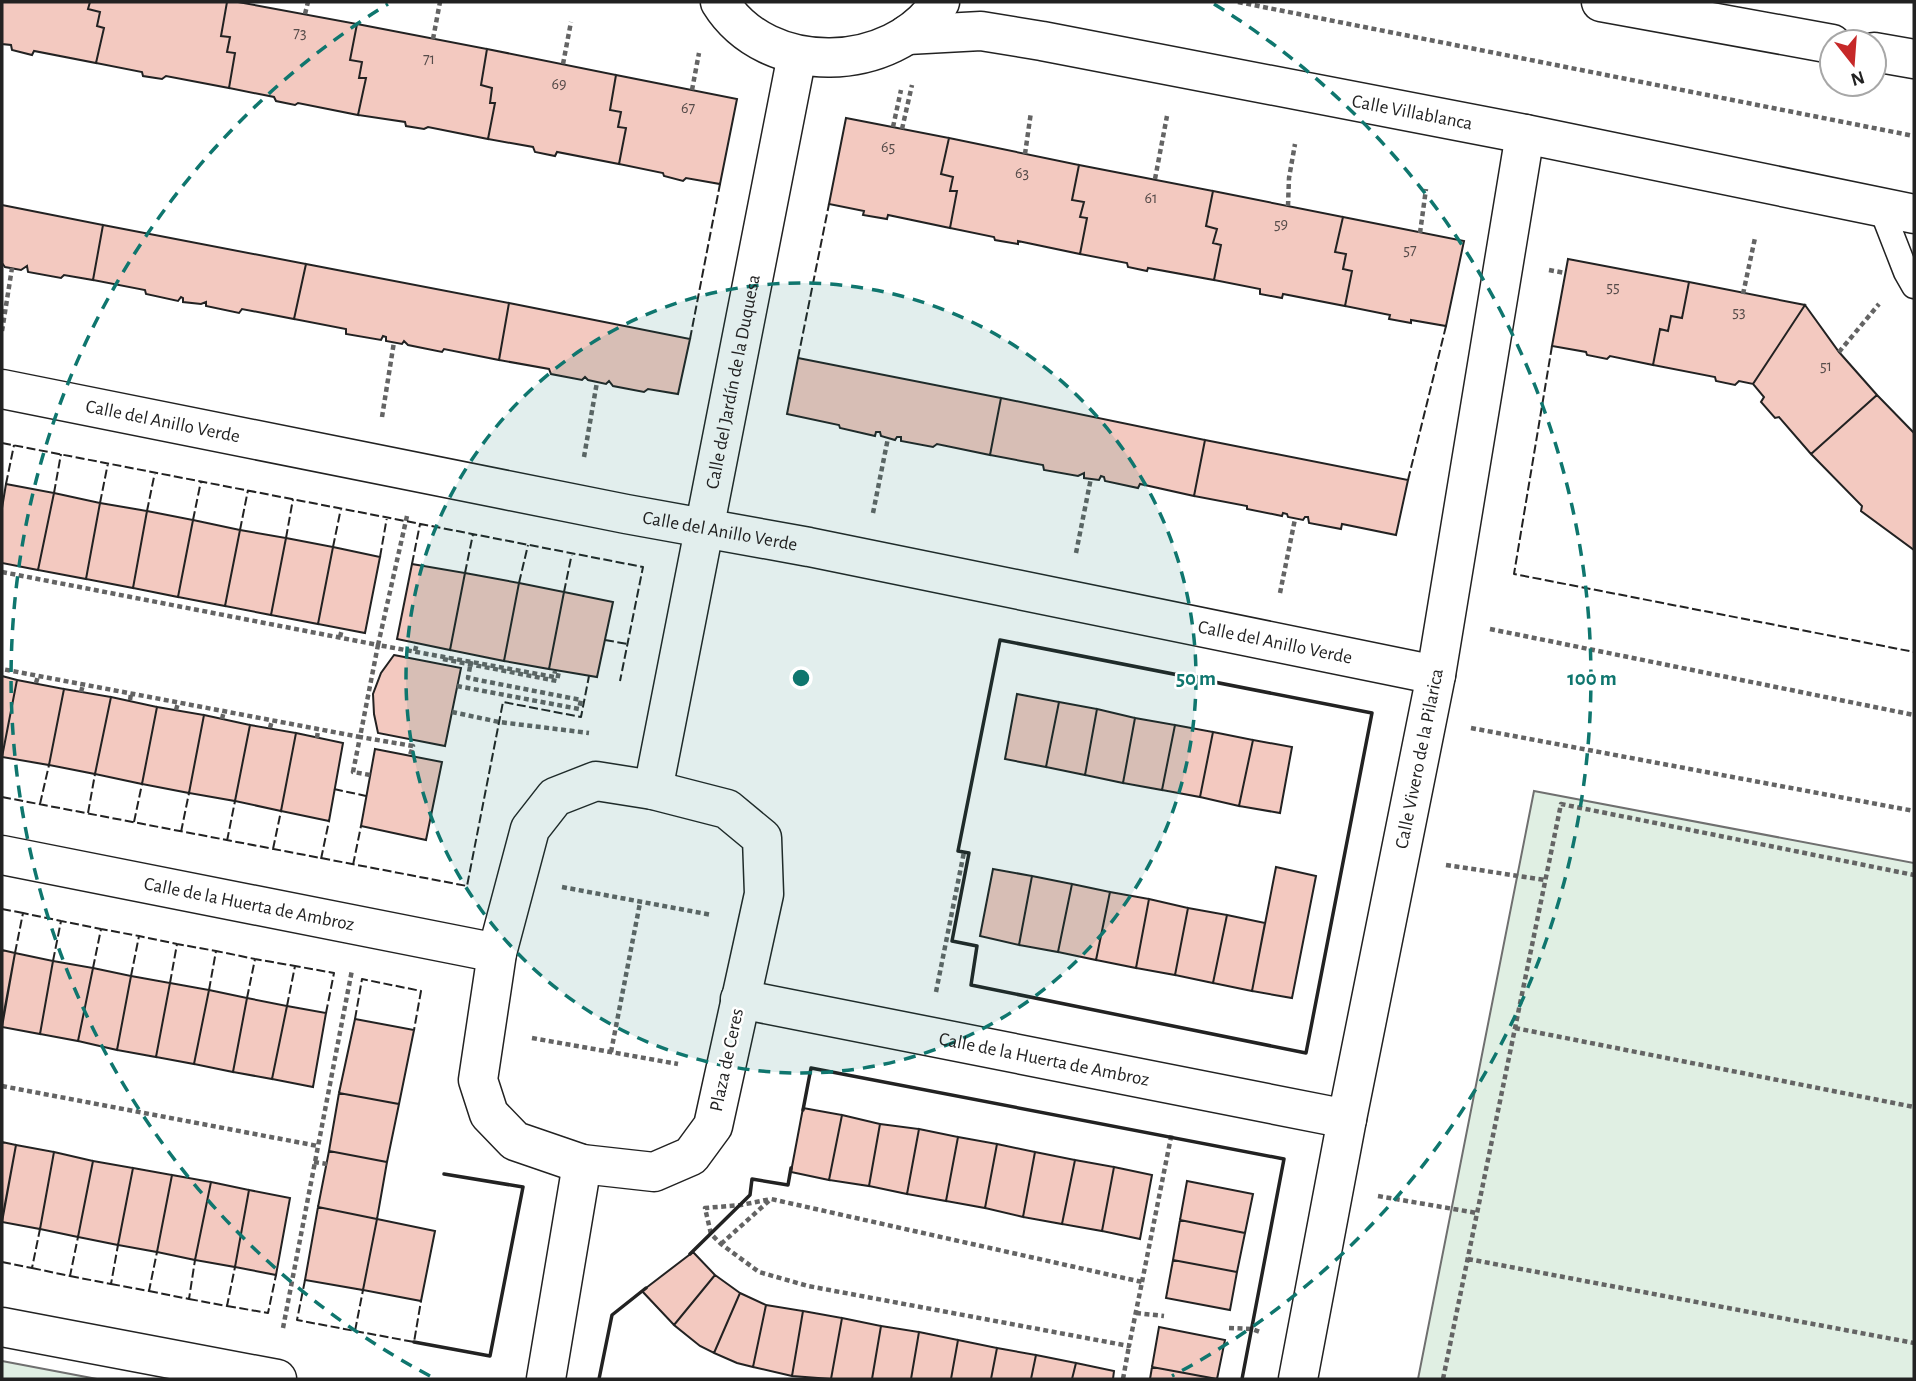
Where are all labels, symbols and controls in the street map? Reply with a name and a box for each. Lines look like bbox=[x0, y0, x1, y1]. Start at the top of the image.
house number: 73 bbox=[293, 25, 307, 41]
north arrow bbox=[1818, 28, 1888, 98]
house number: 71 bbox=[423, 51, 435, 67]
text: N bbox=[1848, 67, 1867, 89]
house number: 69 bbox=[551, 76, 567, 92]
street label: Calle Villablanca bbox=[1350, 91, 1474, 133]
house number: 67 bbox=[681, 100, 695, 116]
house number: 65 bbox=[881, 139, 895, 155]
house number: 63 bbox=[1015, 165, 1029, 181]
house number: 61 bbox=[1144, 190, 1158, 206]
house number: 59 bbox=[1274, 216, 1288, 232]
house number: 57 bbox=[1403, 242, 1417, 258]
street label: Calle del Jardín de la Duquesa bbox=[703, 273, 763, 491]
house number: 55 bbox=[1606, 279, 1620, 295]
house number: 53 bbox=[1732, 304, 1746, 320]
house number: 51 bbox=[1820, 358, 1832, 374]
street label: Calle del Anillo Verde bbox=[84, 396, 242, 446]
street label: Calle del Anillo Verde bbox=[641, 508, 799, 554]
street label: Calle del Anillo Verde bbox=[1196, 617, 1354, 667]
centre of rings bbox=[789, 666, 813, 690]
street label: Calle Vivero de la Pilarica bbox=[1392, 667, 1446, 850]
text: 50 m bbox=[1176, 668, 1216, 689]
text: 100 m bbox=[1567, 668, 1617, 689]
street label: Calle de la Huerta de Ambroz bbox=[142, 874, 356, 934]
street label: Plaza de Ceres bbox=[707, 1007, 747, 1113]
street label: Calle de la Huerta de Ambroz bbox=[937, 1029, 1151, 1089]

